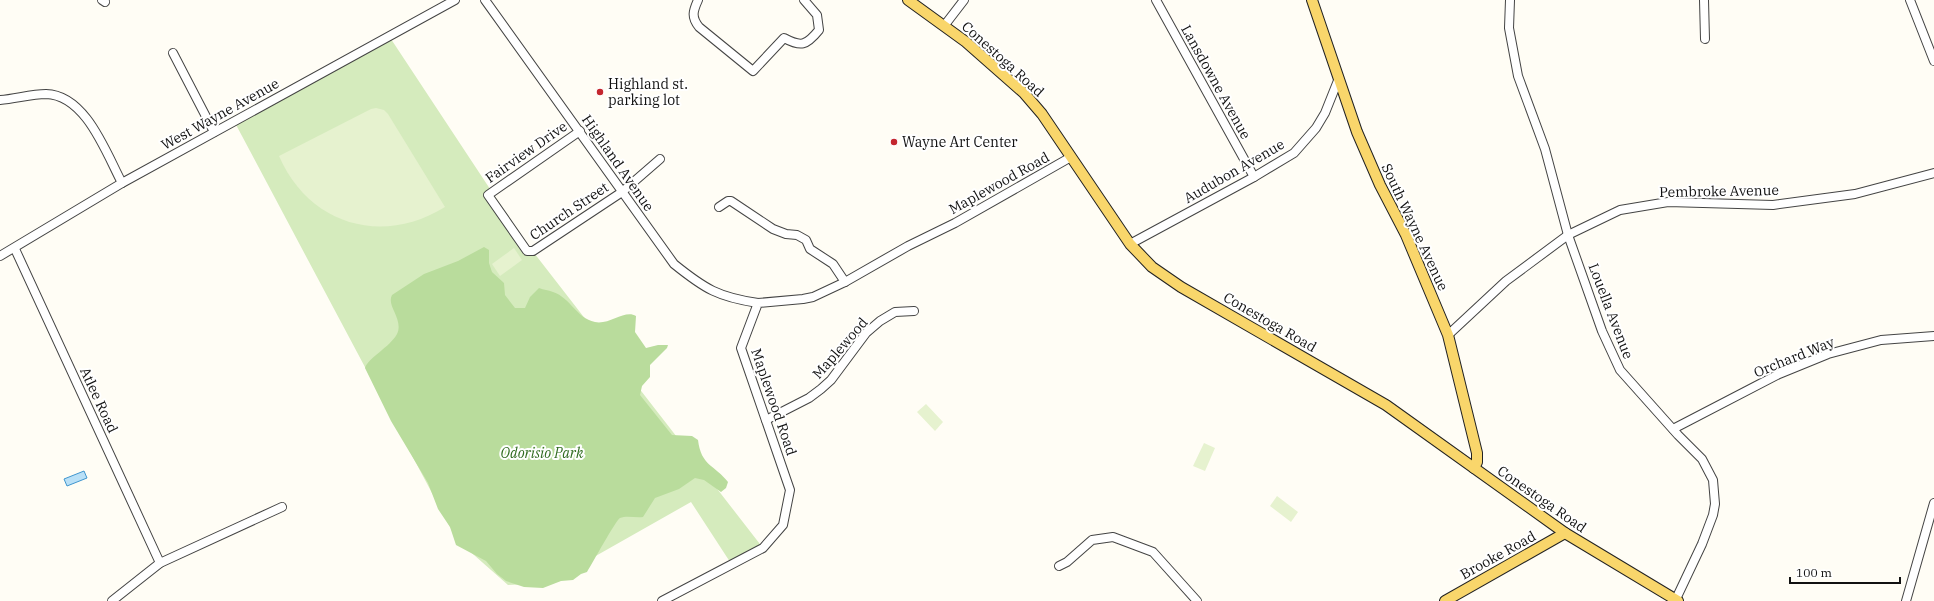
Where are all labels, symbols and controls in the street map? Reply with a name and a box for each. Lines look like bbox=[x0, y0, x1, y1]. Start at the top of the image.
street label: Conestoga Road bbox=[958, 17, 1048, 101]
street label: Lansdowne Avenue bbox=[1177, 22, 1255, 142]
street label: West Wayne Avenue bbox=[158, 74, 282, 154]
place label: Highland st. parking lot bbox=[608, 75, 688, 109]
marker: Highland st. parking lot bbox=[595, 87, 605, 97]
street label: Highland Avenue bbox=[578, 111, 658, 215]
street label: Fairview Drive bbox=[482, 117, 570, 187]
place label: Wayne Art Center bbox=[902, 133, 1018, 151]
street label: Audubon Avenue bbox=[1181, 135, 1287, 207]
marker: Wayne Art Center bbox=[889, 137, 899, 147]
street label: Maplewood Road bbox=[946, 148, 1053, 218]
street label: South Wayne Avenue bbox=[1378, 161, 1452, 293]
street label: Church Street bbox=[526, 178, 612, 244]
street label: Pembroke Avenue bbox=[1659, 181, 1779, 201]
street label: Louella Avenue bbox=[1585, 261, 1637, 361]
street label: Conestoga Road bbox=[1220, 288, 1320, 356]
street label: Maplewood bbox=[808, 313, 872, 382]
street label: Orchard Way bbox=[1751, 332, 1837, 381]
street label: Maplewood Road bbox=[747, 346, 801, 458]
street label: Atlee Road bbox=[76, 364, 122, 436]
park label: Odorisio Park bbox=[501, 444, 584, 462]
street label: Conestoga Road bbox=[1494, 462, 1590, 537]
street label: Brooke Road bbox=[1457, 527, 1539, 583]
scale bar bbox=[1790, 559, 1900, 585]
text: 100 m bbox=[1796, 565, 1832, 580]

